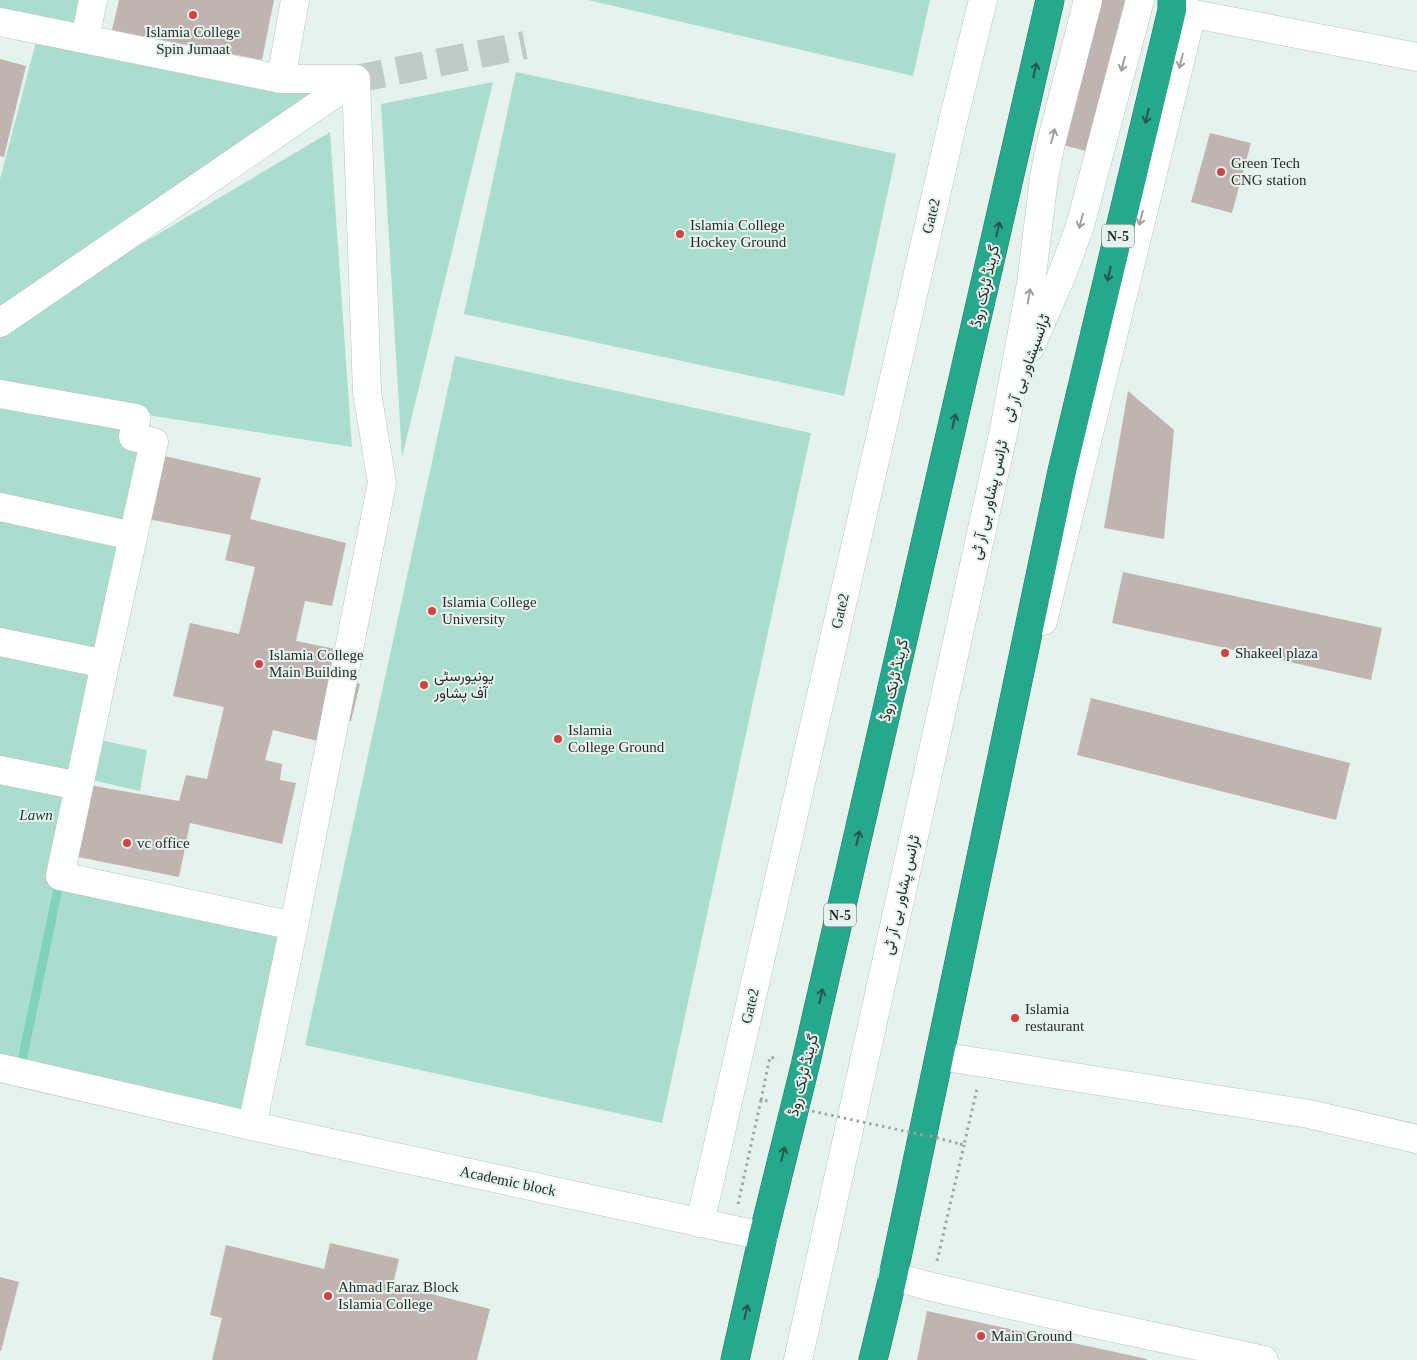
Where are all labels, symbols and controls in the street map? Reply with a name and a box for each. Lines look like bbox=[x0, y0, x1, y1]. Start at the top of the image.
marker: Islamia College Spin Jumaat bbox=[187, 9, 199, 21]
place label: Islamia College Spin Jumaat bbox=[146, 24, 241, 57]
one-way arrow bbox=[1175, 52, 1185, 68]
one-way arrow bbox=[1117, 56, 1127, 72]
one-way arrow bbox=[1031, 63, 1040, 79]
one-way arrow bbox=[1142, 107, 1151, 123]
one-way arrow bbox=[1048, 128, 1058, 144]
place label: Green Tech CNG station bbox=[1231, 155, 1307, 188]
marker: Green Tech CNG station bbox=[1215, 166, 1227, 178]
street label: Gate2 bbox=[919, 197, 943, 235]
one-way arrow bbox=[1136, 210, 1145, 226]
one-way arrow bbox=[1075, 213, 1085, 229]
place label: Islamia College Hockey Ground bbox=[690, 217, 787, 250]
one-way arrow bbox=[994, 221, 1003, 237]
road number: N-5 bbox=[1102, 225, 1134, 248]
marker: Islamia College Hockey Ground bbox=[674, 228, 686, 240]
street label: گرینڈ ٹرنک روڈ bbox=[968, 243, 1003, 329]
one-way arrow bbox=[1104, 265, 1113, 281]
one-way arrow bbox=[1024, 289, 1034, 305]
street label: ٹرانسپشاور بی آر ٹی bbox=[999, 312, 1055, 425]
one-way arrow bbox=[950, 414, 959, 430]
street label: ٹرانس پشاور بی آر ٹی bbox=[967, 438, 1013, 562]
street label: Gate2 bbox=[828, 592, 852, 630]
place label: Islamia College University bbox=[442, 594, 537, 627]
marker: Islamia College University bbox=[426, 605, 438, 617]
street label: گرینڈ ٹرنک روڈ bbox=[877, 637, 912, 723]
place label: Shakeel plaza bbox=[1235, 645, 1318, 661]
place label: Islamia College Main Building bbox=[269, 647, 364, 680]
marker: Shakeel plaza bbox=[1219, 647, 1231, 659]
marker: Islamia College Main Building bbox=[253, 658, 265, 670]
place label: یونیورسٹی آف پشاور bbox=[433, 668, 494, 703]
marker: یونیورسٹی آف پشاور bbox=[418, 679, 430, 691]
place label: Islamia College Ground bbox=[568, 722, 665, 755]
marker: Islamia College Ground bbox=[552, 733, 564, 745]
park label: Lawn bbox=[18, 807, 53, 823]
one-way arrow bbox=[854, 830, 863, 846]
street label: ٹرانس پشاور بی آر ٹی bbox=[879, 833, 925, 957]
place label: vc office bbox=[137, 835, 190, 851]
marker: vc office bbox=[121, 837, 133, 849]
road number: N-5 bbox=[824, 904, 856, 926]
street label: Gate2 bbox=[738, 987, 762, 1025]
one-way arrow bbox=[817, 989, 826, 1005]
place label: Islamia restaurant bbox=[1025, 1001, 1085, 1034]
marker: Islamia restaurant bbox=[1009, 1012, 1021, 1024]
street label: گرینڈ ٹرنک روڈ bbox=[785, 1032, 822, 1118]
one-way arrow bbox=[779, 1147, 789, 1163]
street label: Academic block bbox=[458, 1163, 558, 1199]
place label: Ahmad Faraz Block Islamia College bbox=[338, 1279, 459, 1312]
marker: Ahmad Faraz Block Islamia College bbox=[322, 1290, 334, 1302]
one-way arrow bbox=[742, 1305, 751, 1321]
place label: Main Ground bbox=[991, 1328, 1073, 1344]
marker: Main Ground bbox=[975, 1330, 987, 1342]

